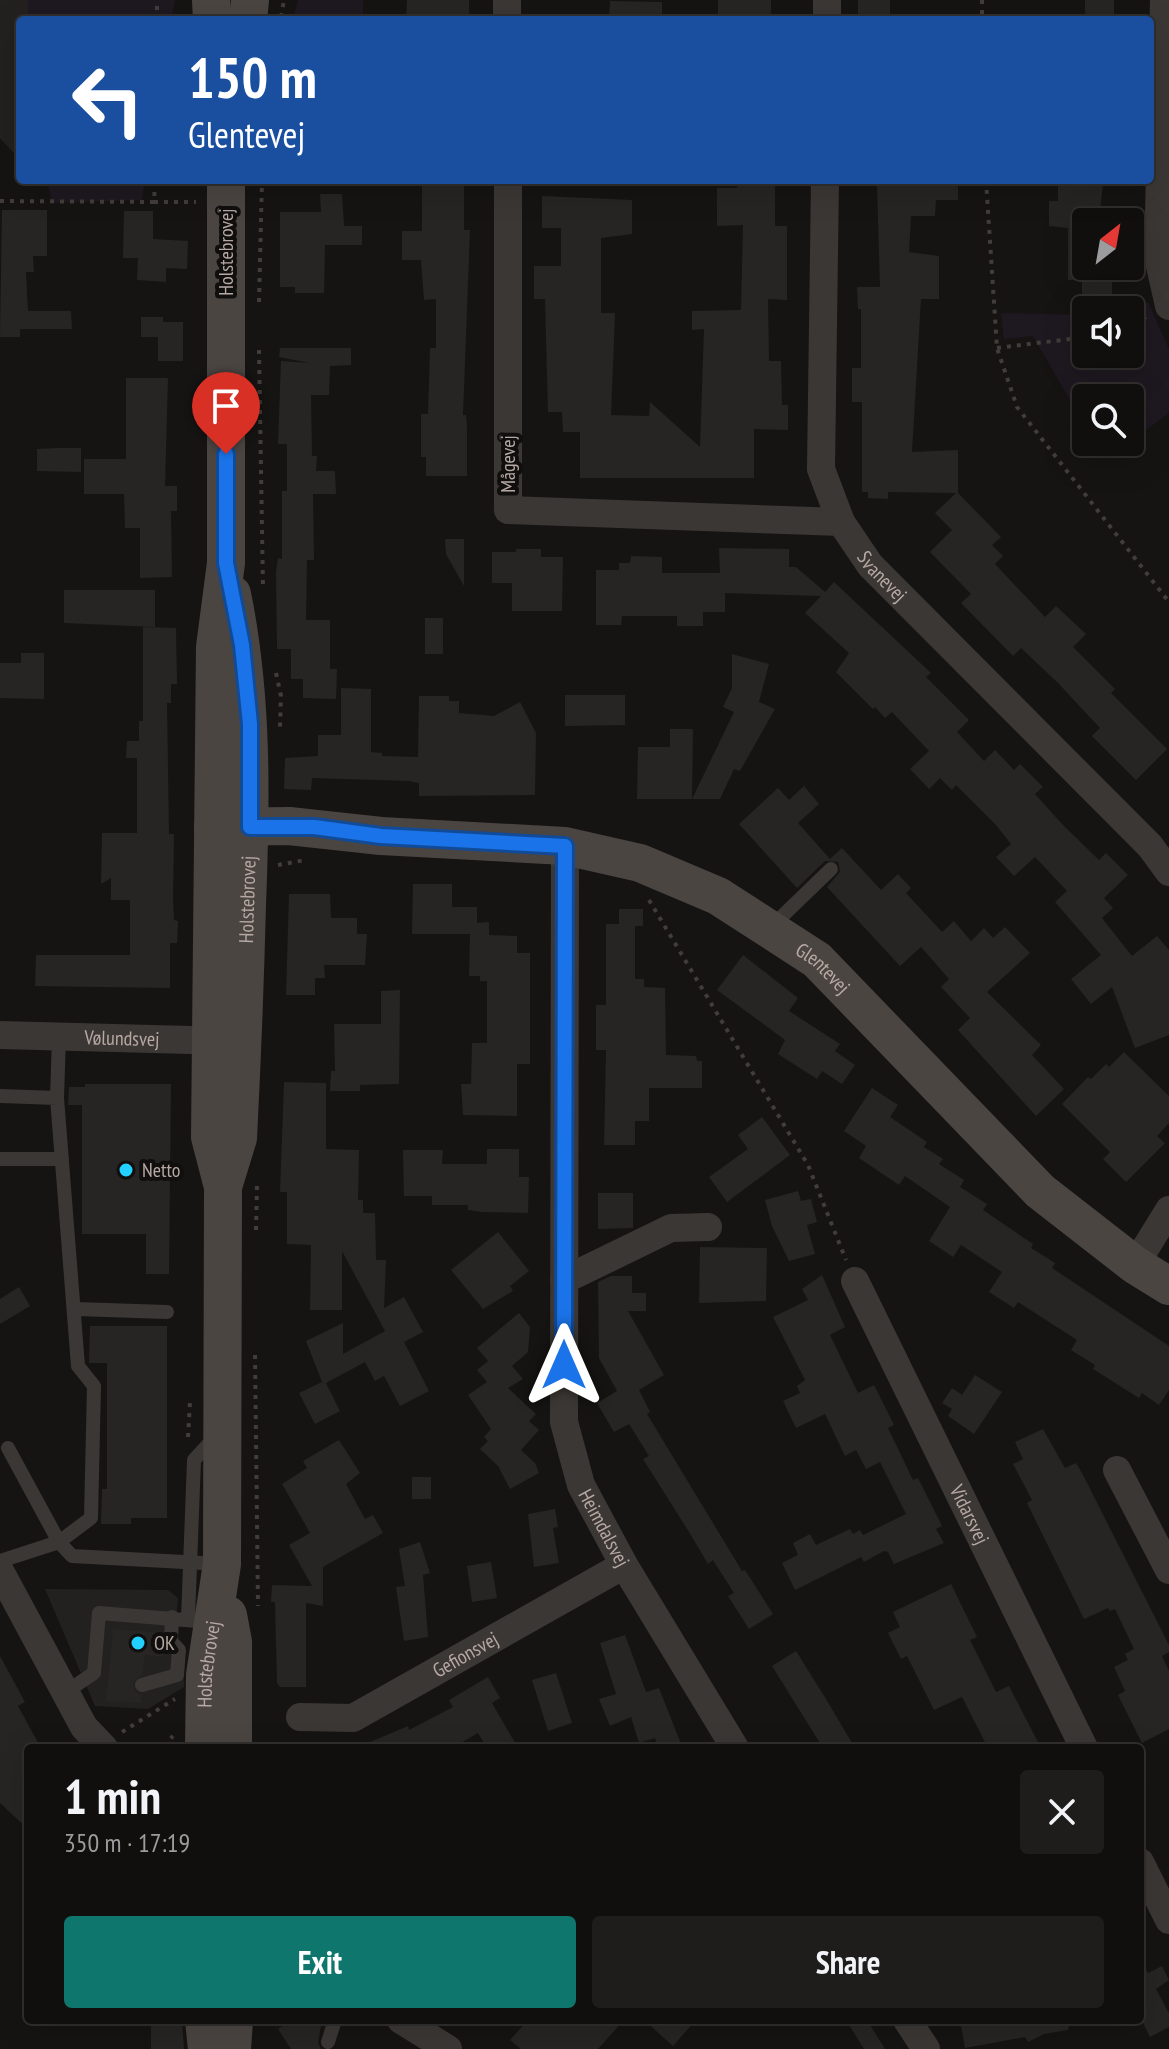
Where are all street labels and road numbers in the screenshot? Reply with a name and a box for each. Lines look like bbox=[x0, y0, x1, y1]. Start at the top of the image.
street label: Holstebrovej bbox=[213, 208, 239, 296]
street label: Mågevej bbox=[495, 435, 521, 493]
street label: Svanevej bbox=[851, 546, 912, 608]
street label: Holstebrovej bbox=[233, 855, 262, 944]
street label: Glentevej bbox=[791, 937, 856, 999]
street label: Vølundsvej bbox=[83, 1024, 160, 1052]
street label: Vidarsvej bbox=[944, 1480, 995, 1548]
street label: Heimdalsvej bbox=[573, 1484, 636, 1571]
street label: Holstebrovej bbox=[192, 1619, 226, 1708]
street label: Gefionsvej bbox=[428, 1626, 503, 1683]

